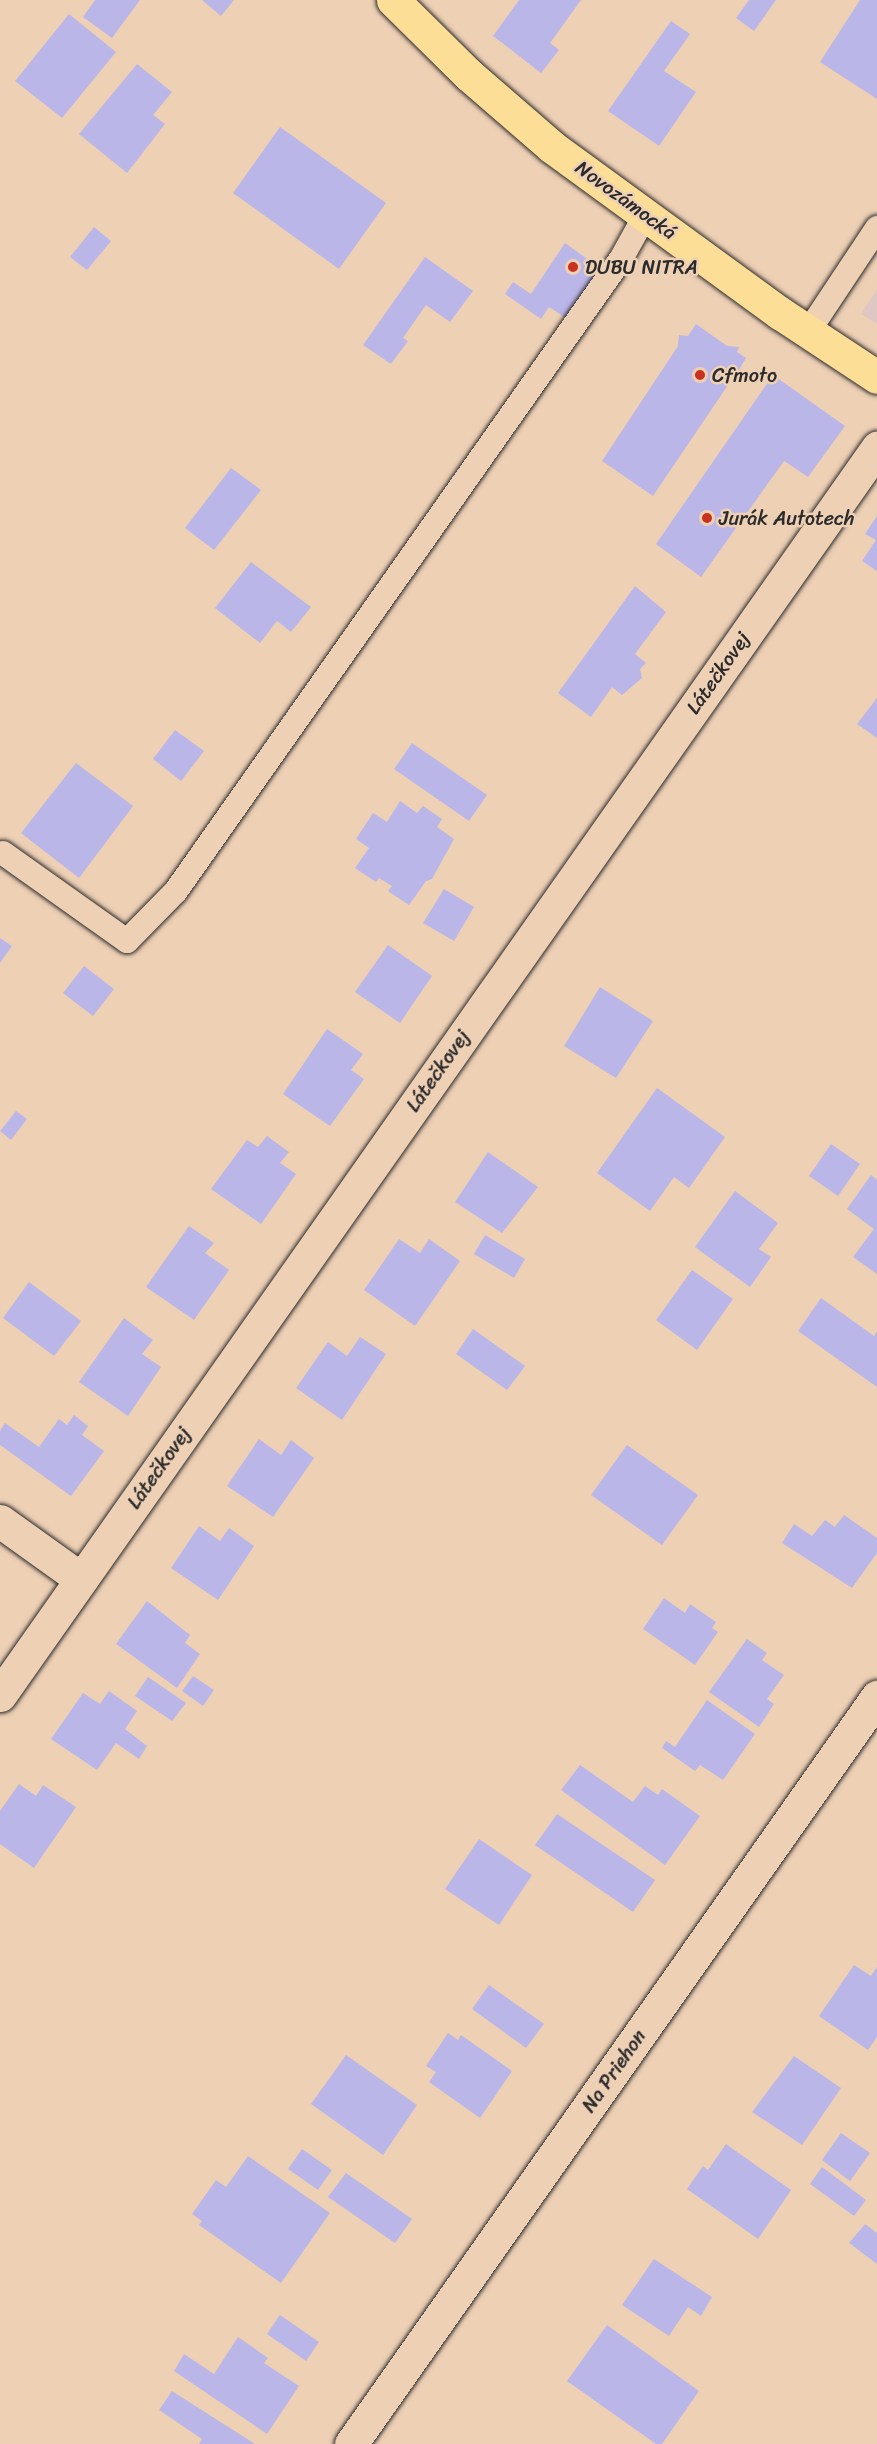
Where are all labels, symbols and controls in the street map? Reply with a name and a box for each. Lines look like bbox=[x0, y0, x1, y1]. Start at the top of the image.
street label: Novozámocká bbox=[571, 155, 681, 245]
place label: DUBU NITRA bbox=[585, 255, 699, 279]
marker: DUBU NITRA bbox=[566, 260, 580, 274]
place label: Cfmoto bbox=[712, 363, 777, 387]
marker: Cfmoto bbox=[693, 368, 707, 382]
place label: Jurák Autotech bbox=[719, 506, 855, 530]
marker: Jurák Autotech bbox=[700, 511, 714, 525]
street label: Látečkovej bbox=[681, 627, 755, 719]
street label: Látečkovej bbox=[401, 1025, 475, 1117]
street label: Látečkovej bbox=[122, 1422, 196, 1514]
street label: Na Priehon bbox=[577, 2025, 651, 2117]

